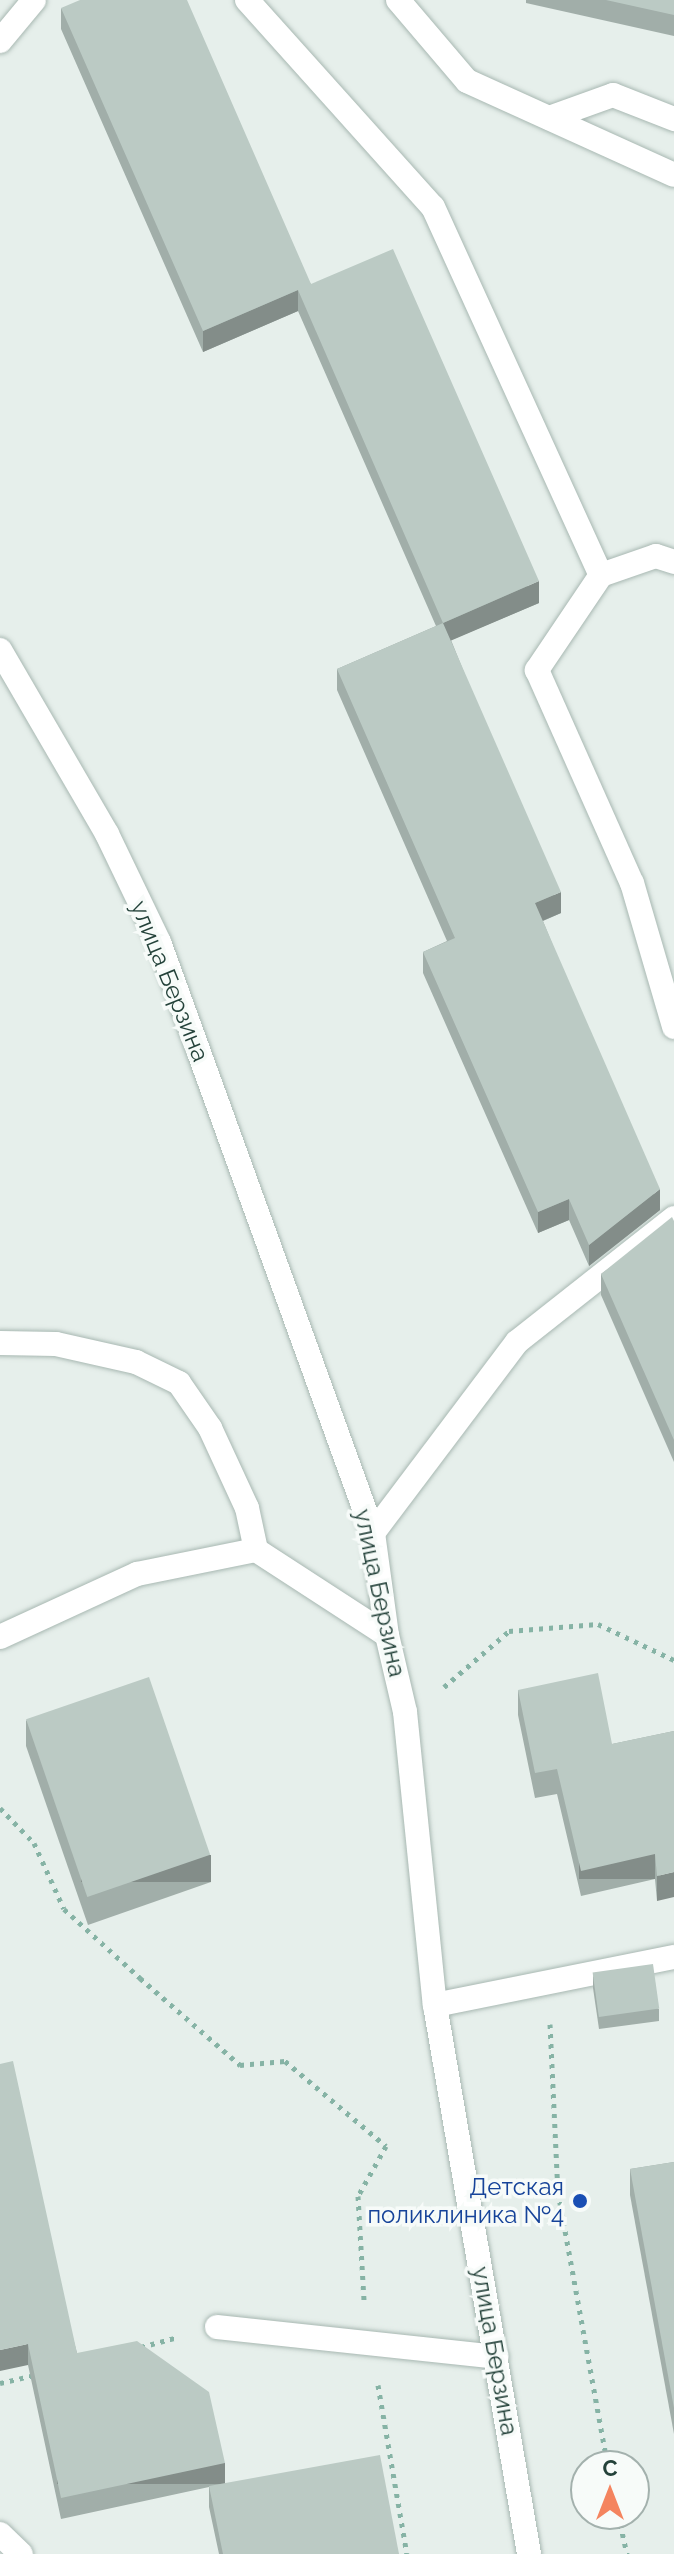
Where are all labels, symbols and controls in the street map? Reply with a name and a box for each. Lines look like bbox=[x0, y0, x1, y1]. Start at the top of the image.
street label: улица Берзина bbox=[125, 896, 215, 1066]
street label: улица Берзина bbox=[348, 1506, 412, 1680]
place label: Детская поликлиника №4 bbox=[367, 2173, 564, 2229]
marker: Детская поликлиника №4 bbox=[571, 2192, 589, 2210]
street label: улица Берзина bbox=[466, 2264, 524, 2438]
north arrow bbox=[570, 2450, 650, 2530]
text: С bbox=[602, 2455, 618, 2481]

